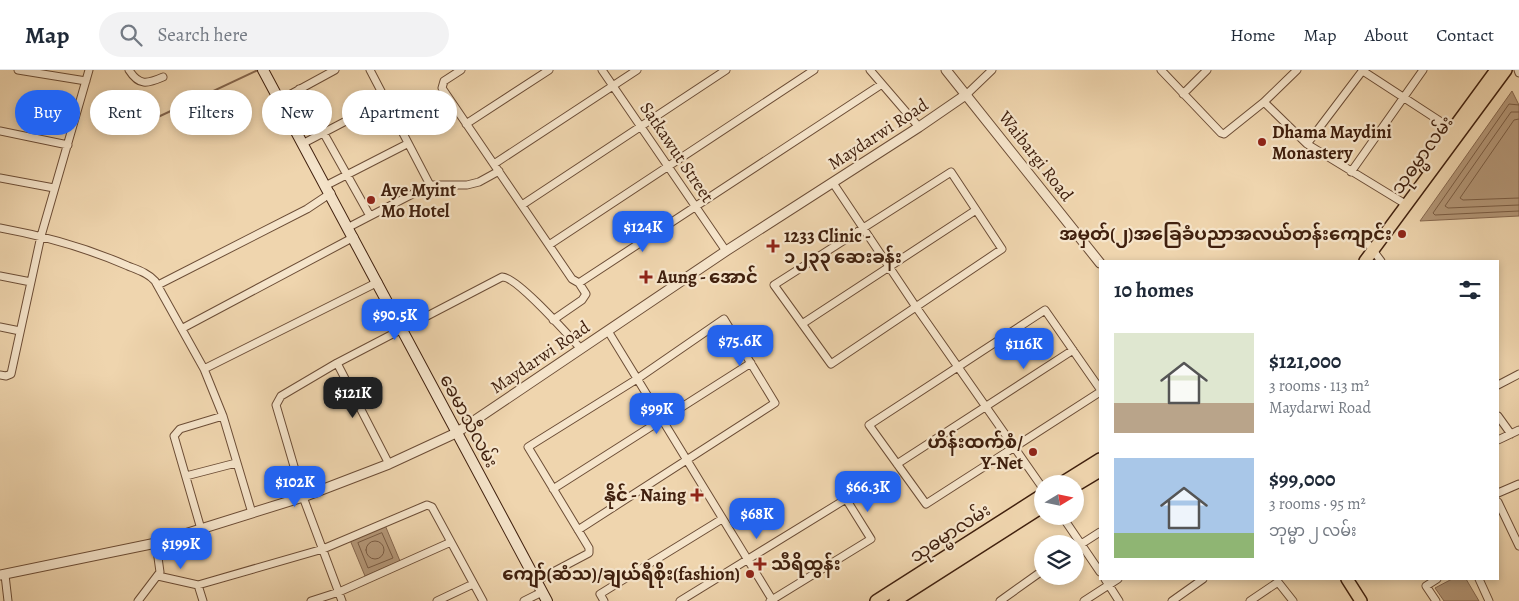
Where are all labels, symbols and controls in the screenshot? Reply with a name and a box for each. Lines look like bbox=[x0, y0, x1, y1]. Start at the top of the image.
search box bbox=[99, 12, 449, 57]
text: Map bbox=[25, 19, 69, 51]
icon: search bbox=[117, 21, 145, 49]
text: Search here bbox=[157, 22, 248, 48]
text: Home bbox=[1230, 23, 1275, 47]
text: Map bbox=[1303, 23, 1336, 47]
text: About bbox=[1364, 23, 1408, 47]
text: Contact bbox=[1436, 23, 1494, 47]
chip: Buy bbox=[15, 90, 80, 135]
chip: Rent bbox=[90, 90, 160, 135]
chip: Filters bbox=[170, 90, 252, 135]
chip: New bbox=[262, 90, 332, 135]
chip: Apartment bbox=[342, 90, 457, 135]
street label: Maydarwi Road bbox=[823, 92, 933, 175]
street label: Satkawut Street bbox=[635, 97, 720, 207]
street label: Waibargi Road bbox=[993, 105, 1079, 206]
street label: သုဓမ္မာလမ်း bbox=[1385, 110, 1461, 201]
place label: Dhama Maydini Monastery bbox=[1272, 120, 1392, 165]
marker: Dhama Maydini Monastery bbox=[1256, 136, 1268, 148]
place label: Aye Myint Mo Hotel bbox=[380, 178, 456, 223]
marker: Aye Myint Mo Hotel bbox=[365, 194, 377, 206]
pin: $124K bbox=[608, 210, 678, 253]
text: $124K bbox=[624, 216, 662, 238]
place label: အမှတ်(၂)အခြေခံပညာအလယ်တန်းကျောင်း bbox=[1059, 222, 1392, 249]
place label: 1233 Clinic - ၁၂၃၃ ဆေးခန်း bbox=[784, 224, 902, 271]
marker: အမှတ်(၂)အခြေခံပညာအလယ်တန်းကျောင်း bbox=[1396, 228, 1408, 240]
marker: 1233 Clinic - ၁၂၃၃ ဆေးခန်း bbox=[766, 239, 780, 253]
place label: Aung - အောင် bbox=[656, 265, 758, 289]
marker: Aung - အောင် bbox=[639, 270, 653, 284]
text: 10 homes bbox=[1114, 276, 1194, 304]
icon: filters bbox=[1456, 276, 1484, 304]
pin: $90.5K bbox=[354, 298, 436, 341]
text: $90.5K bbox=[373, 304, 417, 326]
street label: Maydarwi Road bbox=[486, 315, 595, 399]
pin: $75.6K bbox=[699, 324, 781, 367]
pin: $116K bbox=[989, 328, 1059, 370]
text: $75.6K bbox=[718, 330, 762, 352]
text: $116K bbox=[1006, 333, 1042, 355]
text: $121,000 bbox=[1269, 347, 1341, 375]
icon: home bbox=[1154, 353, 1214, 413]
street label: ခေမာသီလမ်း bbox=[434, 369, 505, 472]
text: 3 rooms · 113 m² bbox=[1269, 375, 1369, 397]
pin: $121K bbox=[318, 376, 388, 419]
text: $121K bbox=[334, 382, 372, 404]
pin: $99K bbox=[627, 392, 687, 435]
text: Maydarwi Road bbox=[1269, 397, 1371, 419]
text: $99K bbox=[641, 398, 673, 420]
place label: ဟိန်းထက်စံ/ Y-Net bbox=[928, 430, 1023, 475]
marker: ဟိန်းထက်စံ/ Y-Net bbox=[1027, 446, 1039, 458]
text: $99,000 bbox=[1269, 465, 1336, 493]
pin: $102K bbox=[260, 466, 330, 508]
pin: $66.3K bbox=[827, 470, 909, 513]
text: $102K bbox=[275, 471, 315, 493]
north arrow bbox=[1034, 475, 1084, 525]
map controls bbox=[1034, 475, 1084, 585]
text: $66.3K bbox=[846, 476, 890, 498]
icon: home bbox=[1154, 478, 1214, 538]
place label: နိုင် - Naing bbox=[604, 483, 687, 509]
marker: နိုင် - Naing bbox=[690, 488, 704, 502]
text: 3 rooms · 95 m² bbox=[1269, 493, 1366, 515]
street label: သုဓမ္မာလမ်း bbox=[905, 497, 997, 571]
pin: $68K bbox=[727, 498, 787, 540]
text: $68K bbox=[740, 503, 774, 525]
text: ဘုမ္မာ ၂ လမ်း bbox=[1269, 520, 1357, 542]
pin: $199K bbox=[146, 528, 216, 570]
text: $199K bbox=[162, 533, 200, 555]
button: layers bbox=[1034, 535, 1084, 585]
place label: သီရိထွန်း bbox=[771, 552, 841, 578]
marker: သီရိထွန်း bbox=[753, 557, 767, 571]
place label: ကျော်(ဆံသ)/ချယ်ရီစိုး(fashion) bbox=[502, 562, 740, 589]
marker: ကျော်(ဆံသ)/ချယ်ရီစိုး(fashion) bbox=[744, 568, 756, 580]

